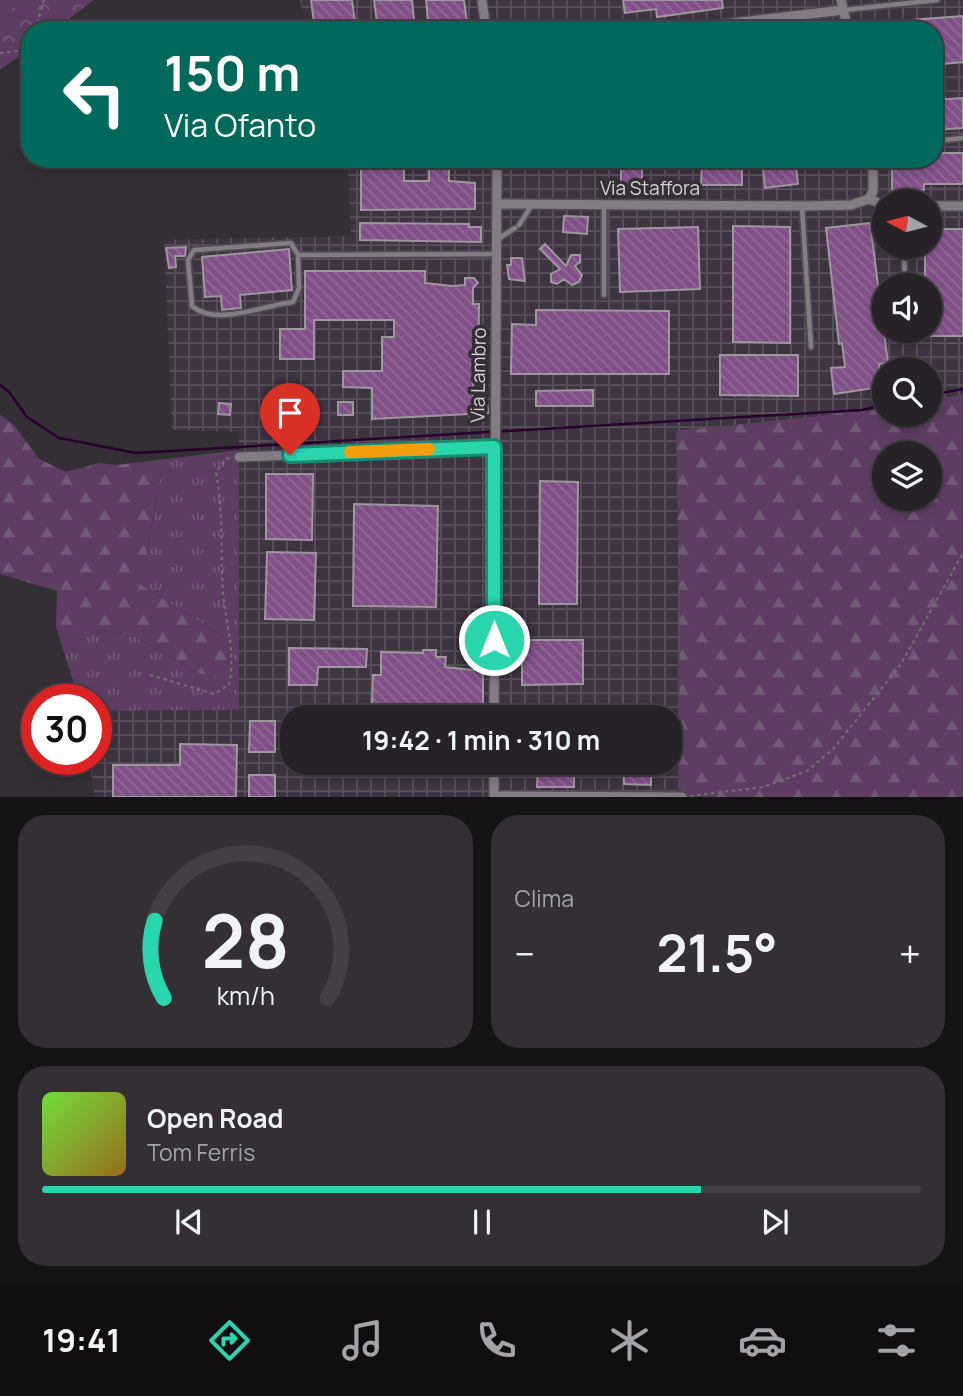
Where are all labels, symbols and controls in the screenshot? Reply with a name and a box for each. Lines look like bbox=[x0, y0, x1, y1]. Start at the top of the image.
text: 150 m bbox=[164, 39, 300, 106]
icon: left bbox=[49, 49, 140, 140]
text: Via Ofanto bbox=[164, 103, 316, 147]
street label: Via Staffora bbox=[600, 175, 700, 201]
north arrow bbox=[872, 189, 942, 259]
map controls bbox=[872, 189, 942, 511]
button: sound bbox=[872, 273, 942, 343]
street label: Via Lambro bbox=[464, 327, 492, 423]
button: search bbox=[872, 357, 942, 427]
pin bbox=[260, 383, 320, 455]
icon: arrive bbox=[271, 394, 309, 432]
button: layers bbox=[872, 441, 942, 511]
position arrow bbox=[457, 603, 531, 677]
speed limit sign: 30 bbox=[21, 684, 112, 775]
text: 19:42 · 1 min · 310 m bbox=[362, 722, 600, 758]
text: Clima bbox=[515, 882, 574, 914]
text: 28 bbox=[201, 890, 289, 990]
text: 21.5° bbox=[656, 917, 778, 988]
text: − bbox=[515, 927, 535, 979]
text: + bbox=[899, 927, 921, 979]
text: km/h bbox=[216, 977, 274, 1012]
text: Open Road bbox=[147, 1100, 283, 1136]
text: Tom Ferris bbox=[147, 1136, 255, 1168]
icon: previous bbox=[170, 1203, 208, 1241]
icon: pause bbox=[463, 1203, 501, 1241]
icon: next bbox=[756, 1203, 794, 1241]
icon: directions bbox=[205, 1316, 254, 1365]
icon: music bbox=[338, 1316, 387, 1365]
icon: phone bbox=[472, 1316, 521, 1365]
icon: climate bbox=[605, 1316, 654, 1365]
icon: car bbox=[738, 1316, 787, 1365]
icon: filters bbox=[872, 1316, 921, 1365]
text: 19:41 bbox=[42, 1318, 121, 1362]

